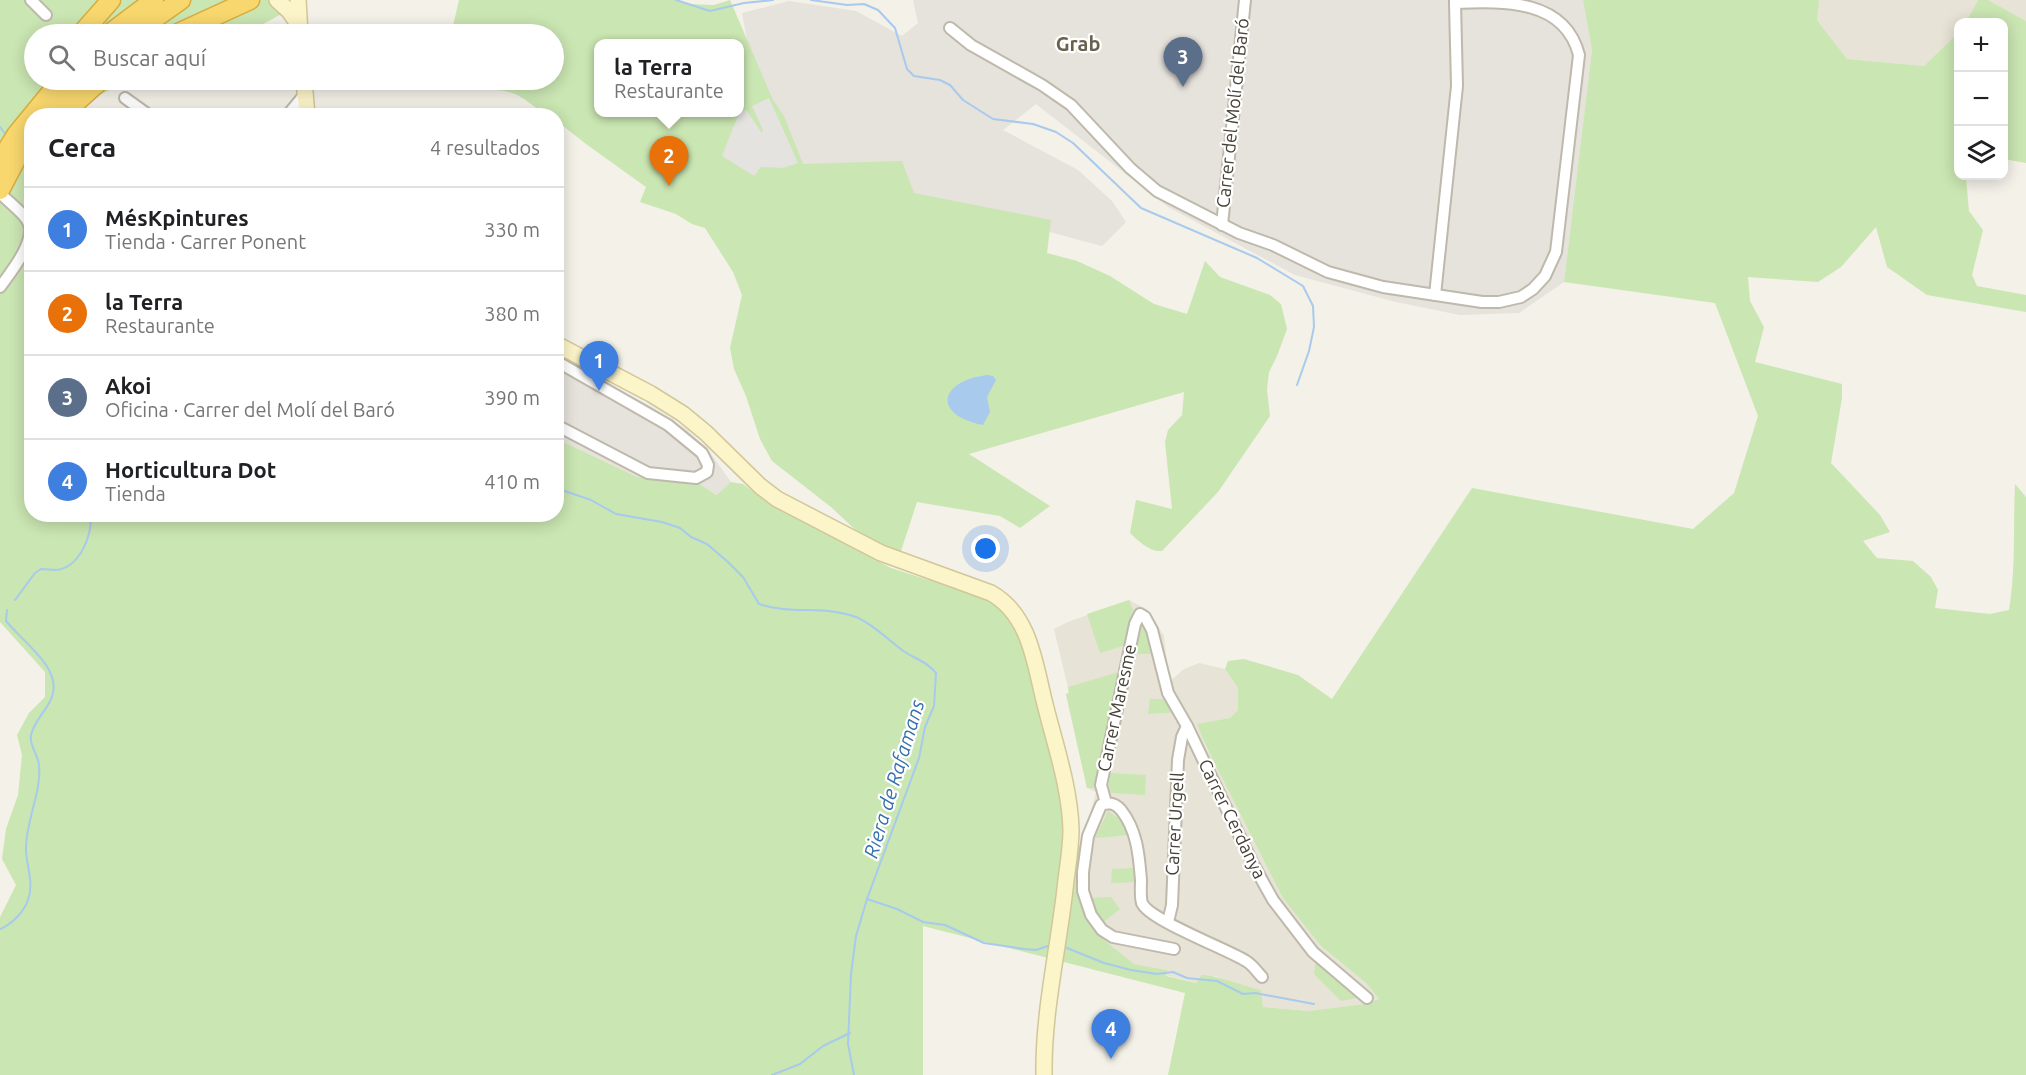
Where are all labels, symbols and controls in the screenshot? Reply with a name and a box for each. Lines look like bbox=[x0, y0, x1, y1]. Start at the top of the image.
street label: Carrer del Molí del Baró bbox=[1212, 17, 1252, 209]
map controls bbox=[1954, 18, 2008, 180]
button: + bbox=[1954, 18, 2008, 72]
search box bbox=[24, 24, 564, 90]
district label: Grab bbox=[1056, 32, 1100, 55]
pin: 3 bbox=[1164, 38, 1202, 87]
popup bbox=[594, 39, 744, 117]
icon: search bbox=[45, 41, 78, 74]
text: Buscar aquí bbox=[93, 45, 206, 70]
text: la Terra bbox=[614, 54, 692, 79]
button: − bbox=[1954, 72, 2008, 126]
text: Restaurante bbox=[614, 79, 724, 102]
button: layers bbox=[1954, 126, 2008, 180]
text: Cerca bbox=[48, 133, 116, 162]
text: 4 resultados bbox=[430, 136, 540, 159]
pin: 2 bbox=[650, 136, 688, 186]
text: MésKpintures bbox=[105, 205, 249, 230]
text: 1 bbox=[62, 218, 73, 241]
text: 330 m bbox=[484, 218, 540, 241]
text: Tienda · Carrer Ponent bbox=[105, 230, 306, 253]
text: la Terra bbox=[105, 289, 183, 314]
text: 2 bbox=[62, 302, 73, 325]
text: 380 m bbox=[484, 302, 540, 325]
text: Restaurante bbox=[105, 314, 215, 337]
pin: 1 bbox=[580, 342, 618, 391]
text: Akoi bbox=[105, 373, 151, 398]
text: 3 bbox=[62, 386, 73, 409]
text: 390 m bbox=[484, 386, 540, 409]
text: Oficina · Carrer del Molí del Baró bbox=[105, 398, 395, 421]
text: Horticultura Dot bbox=[105, 457, 276, 482]
text: 4 bbox=[62, 470, 73, 493]
text: 410 m bbox=[484, 470, 540, 493]
text: Tienda bbox=[105, 482, 166, 505]
your location bbox=[971, 534, 1000, 563]
street label: Carrer Maresme bbox=[1093, 642, 1139, 773]
water label: Riera de Rafamans bbox=[859, 696, 929, 861]
street label: Carrer Cerdanya bbox=[1195, 756, 1270, 882]
street label: Carrer Urgell bbox=[1161, 771, 1187, 876]
pin: 4 bbox=[1092, 1010, 1130, 1059]

